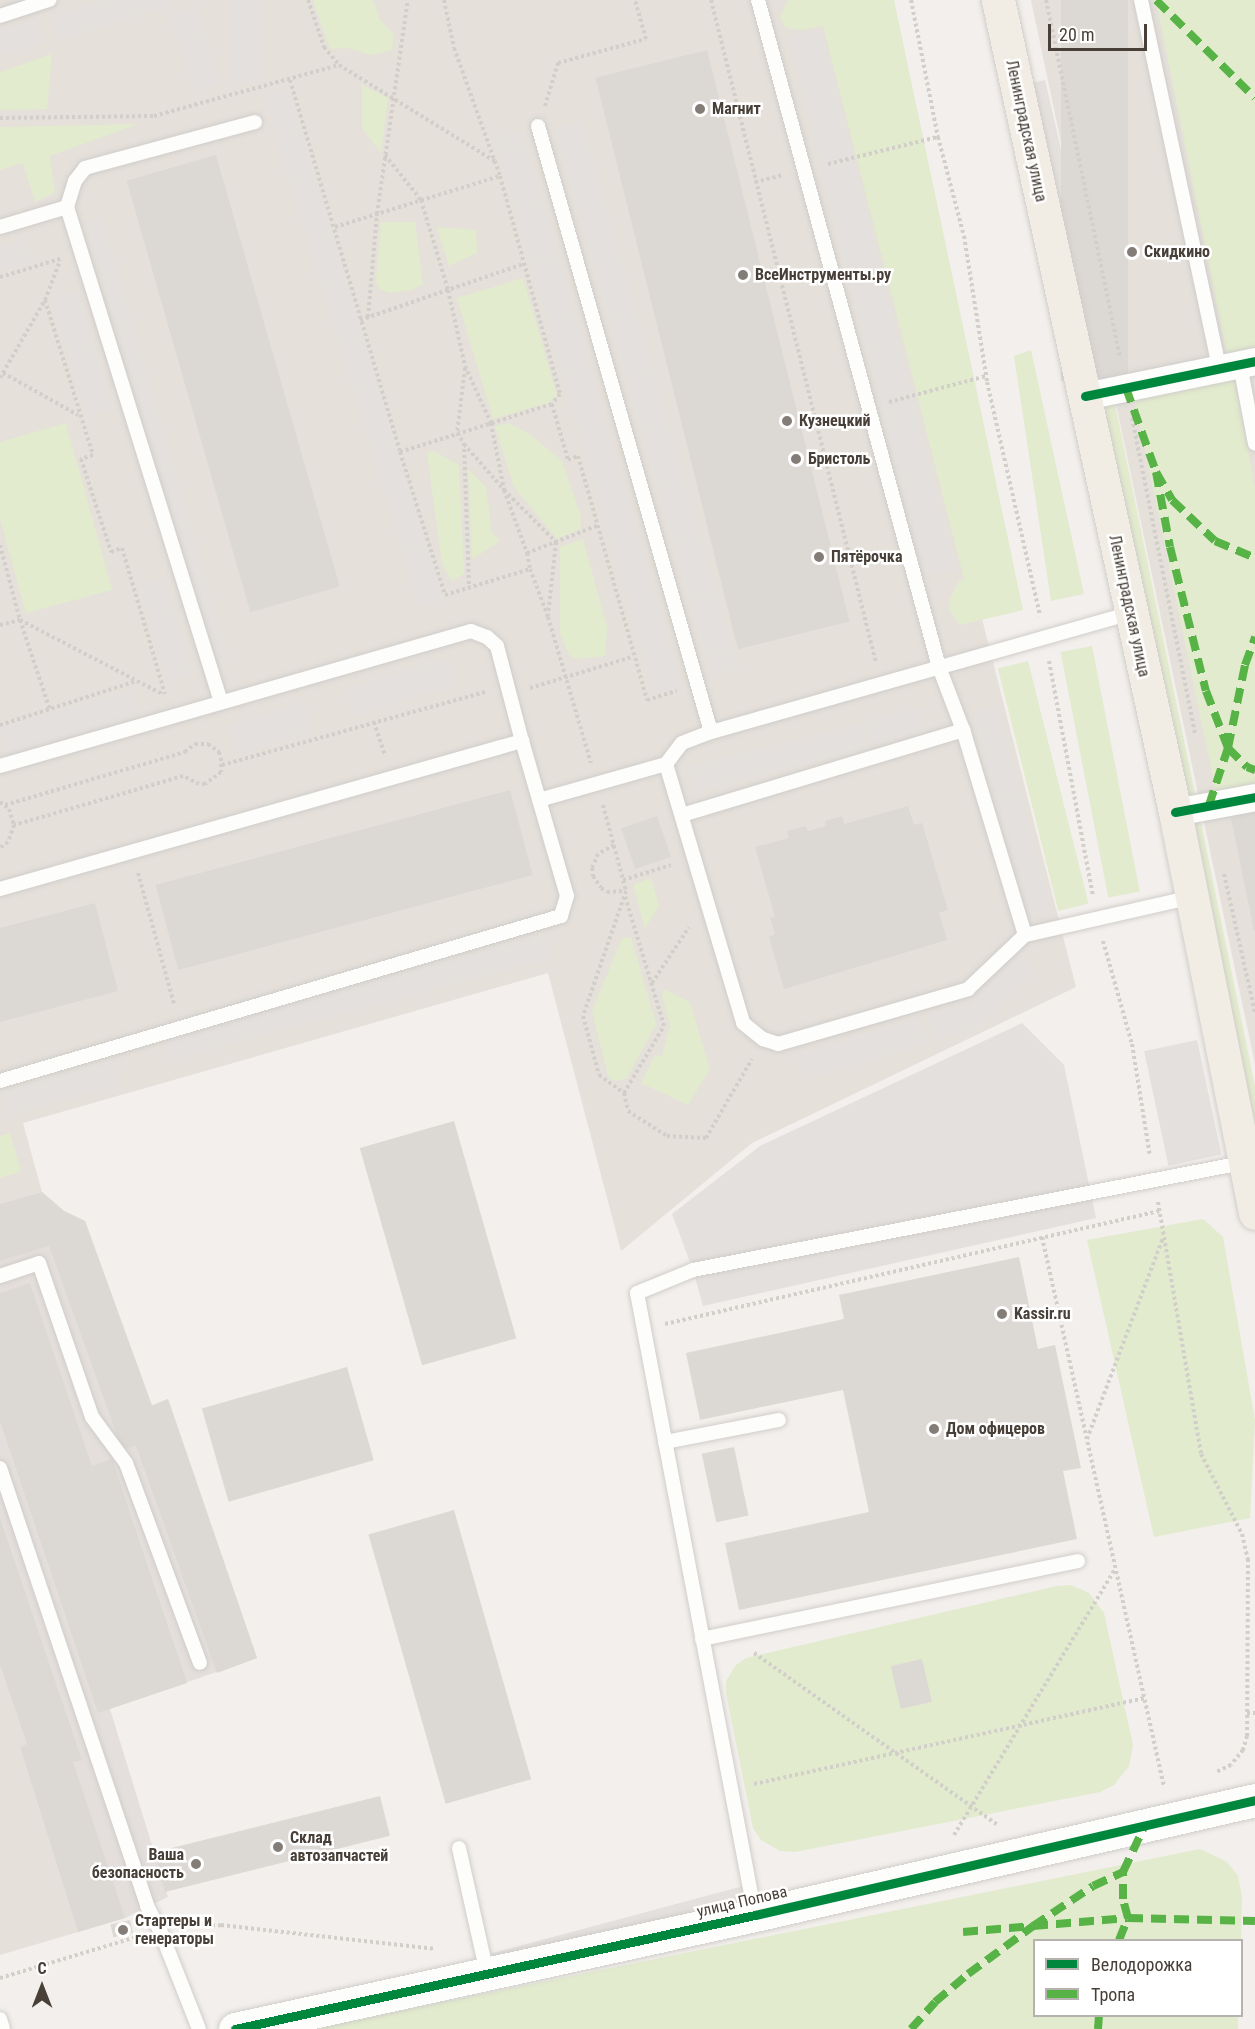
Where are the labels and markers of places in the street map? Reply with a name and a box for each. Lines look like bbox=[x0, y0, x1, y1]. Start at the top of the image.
place label: Магнит bbox=[712, 99, 761, 119]
marker: Магнит bbox=[693, 102, 707, 116]
place label: Скидкино bbox=[1144, 242, 1210, 262]
marker: Скидкино bbox=[1125, 245, 1139, 259]
place label: ВсеИнструменты.ру bbox=[755, 265, 891, 285]
marker: ВсеИнструменты.ру bbox=[736, 268, 750, 282]
place label: Кузнецкий bbox=[799, 411, 870, 431]
marker: Кузнецкий bbox=[780, 414, 794, 428]
place label: Бристоль bbox=[808, 449, 870, 469]
marker: Бристоль bbox=[789, 452, 803, 466]
place label: Пятёрочка bbox=[831, 547, 902, 567]
marker: Пятёрочка bbox=[812, 550, 826, 564]
place label: Kassir.ru bbox=[1014, 1304, 1071, 1324]
marker: Kassir.ru bbox=[995, 1307, 1009, 1321]
place label: Дом офицеров bbox=[946, 1419, 1045, 1439]
marker: Дом офицеров bbox=[927, 1422, 941, 1436]
place label: Склад автозапчастей bbox=[290, 1828, 388, 1866]
marker: Склад автозапчастей bbox=[271, 1840, 285, 1854]
place label: Ваша безопасность bbox=[92, 1845, 184, 1883]
marker: Ваша безопасность bbox=[189, 1857, 203, 1871]
place label: Стартеры и генераторы bbox=[135, 1911, 214, 1949]
marker: Стартеры и генераторы bbox=[116, 1923, 130, 1937]

